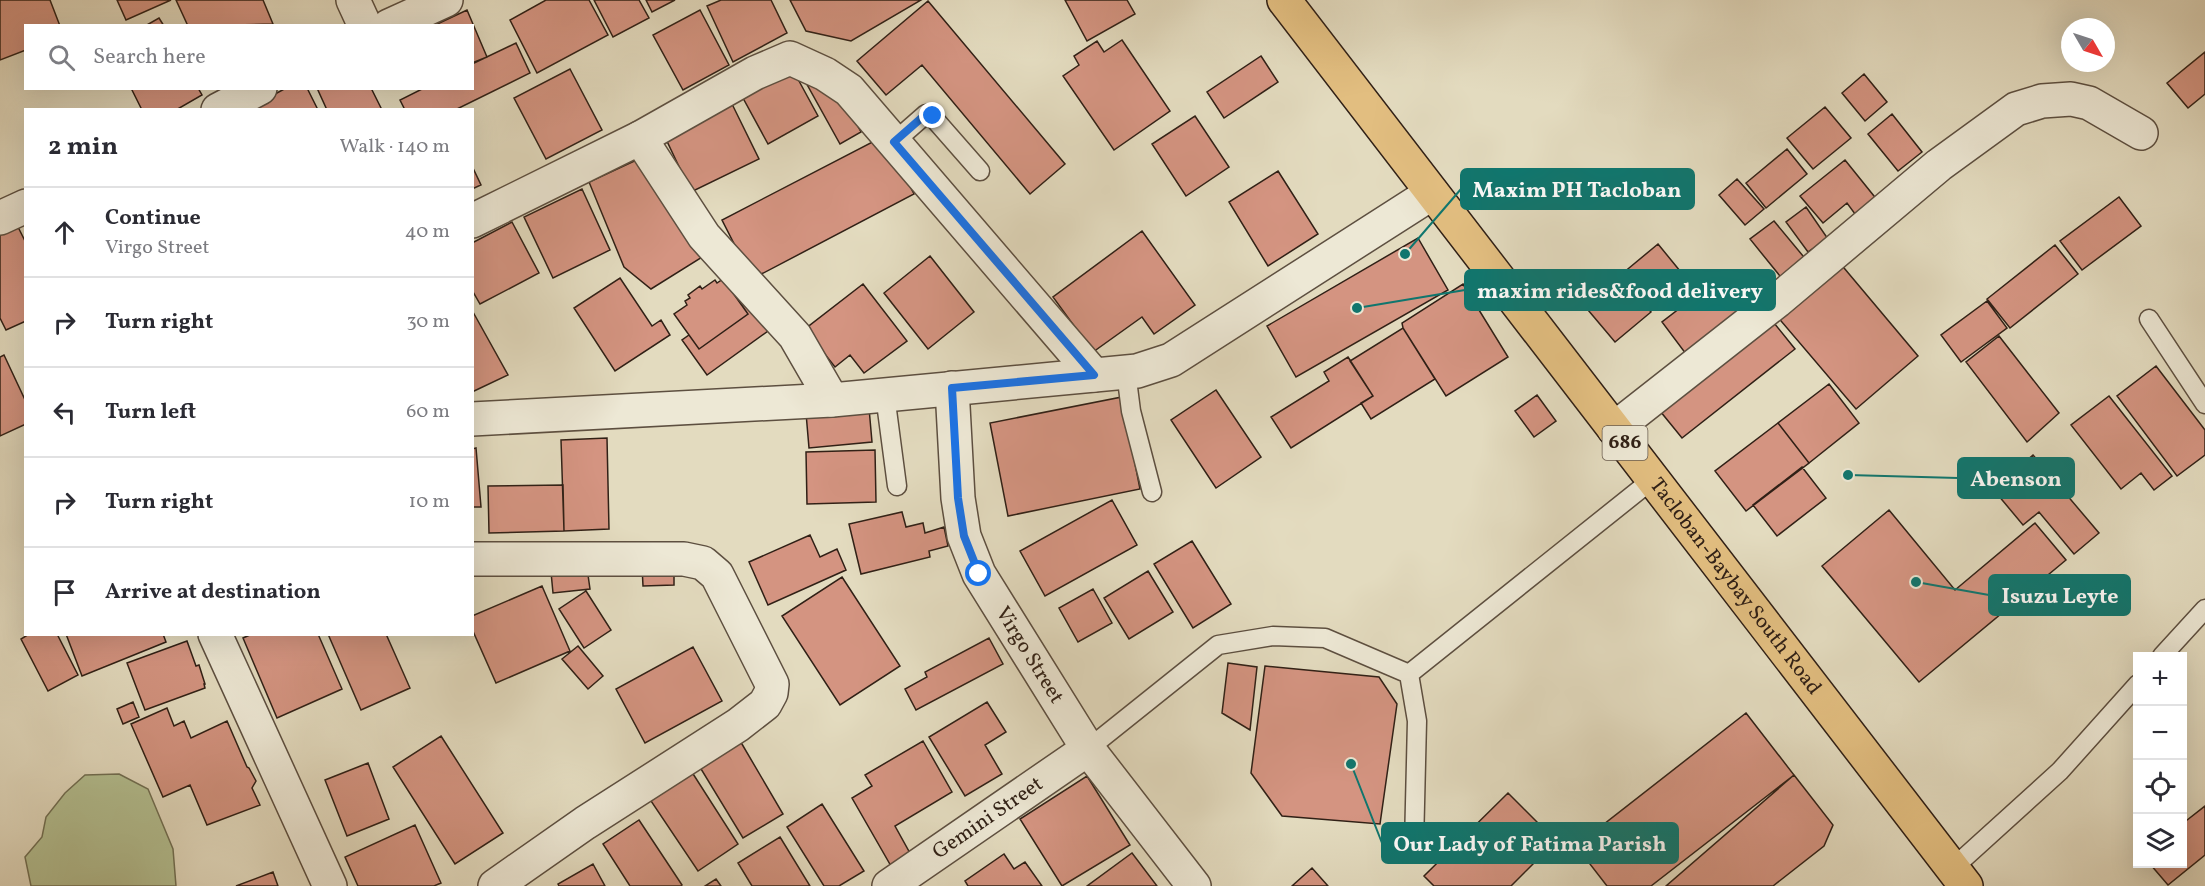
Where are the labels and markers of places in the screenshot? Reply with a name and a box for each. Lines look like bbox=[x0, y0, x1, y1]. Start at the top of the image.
callout: Maxim PH Tacloban bbox=[1461, 169, 1694, 209]
callout: maxim rides&food delivery bbox=[1465, 270, 1775, 310]
callout: Abenson bbox=[1958, 458, 2074, 498]
callout: Isuzu Leyte bbox=[1989, 575, 2130, 615]
callout: Our Lady of Fatima Parish bbox=[1382, 823, 1678, 863]

